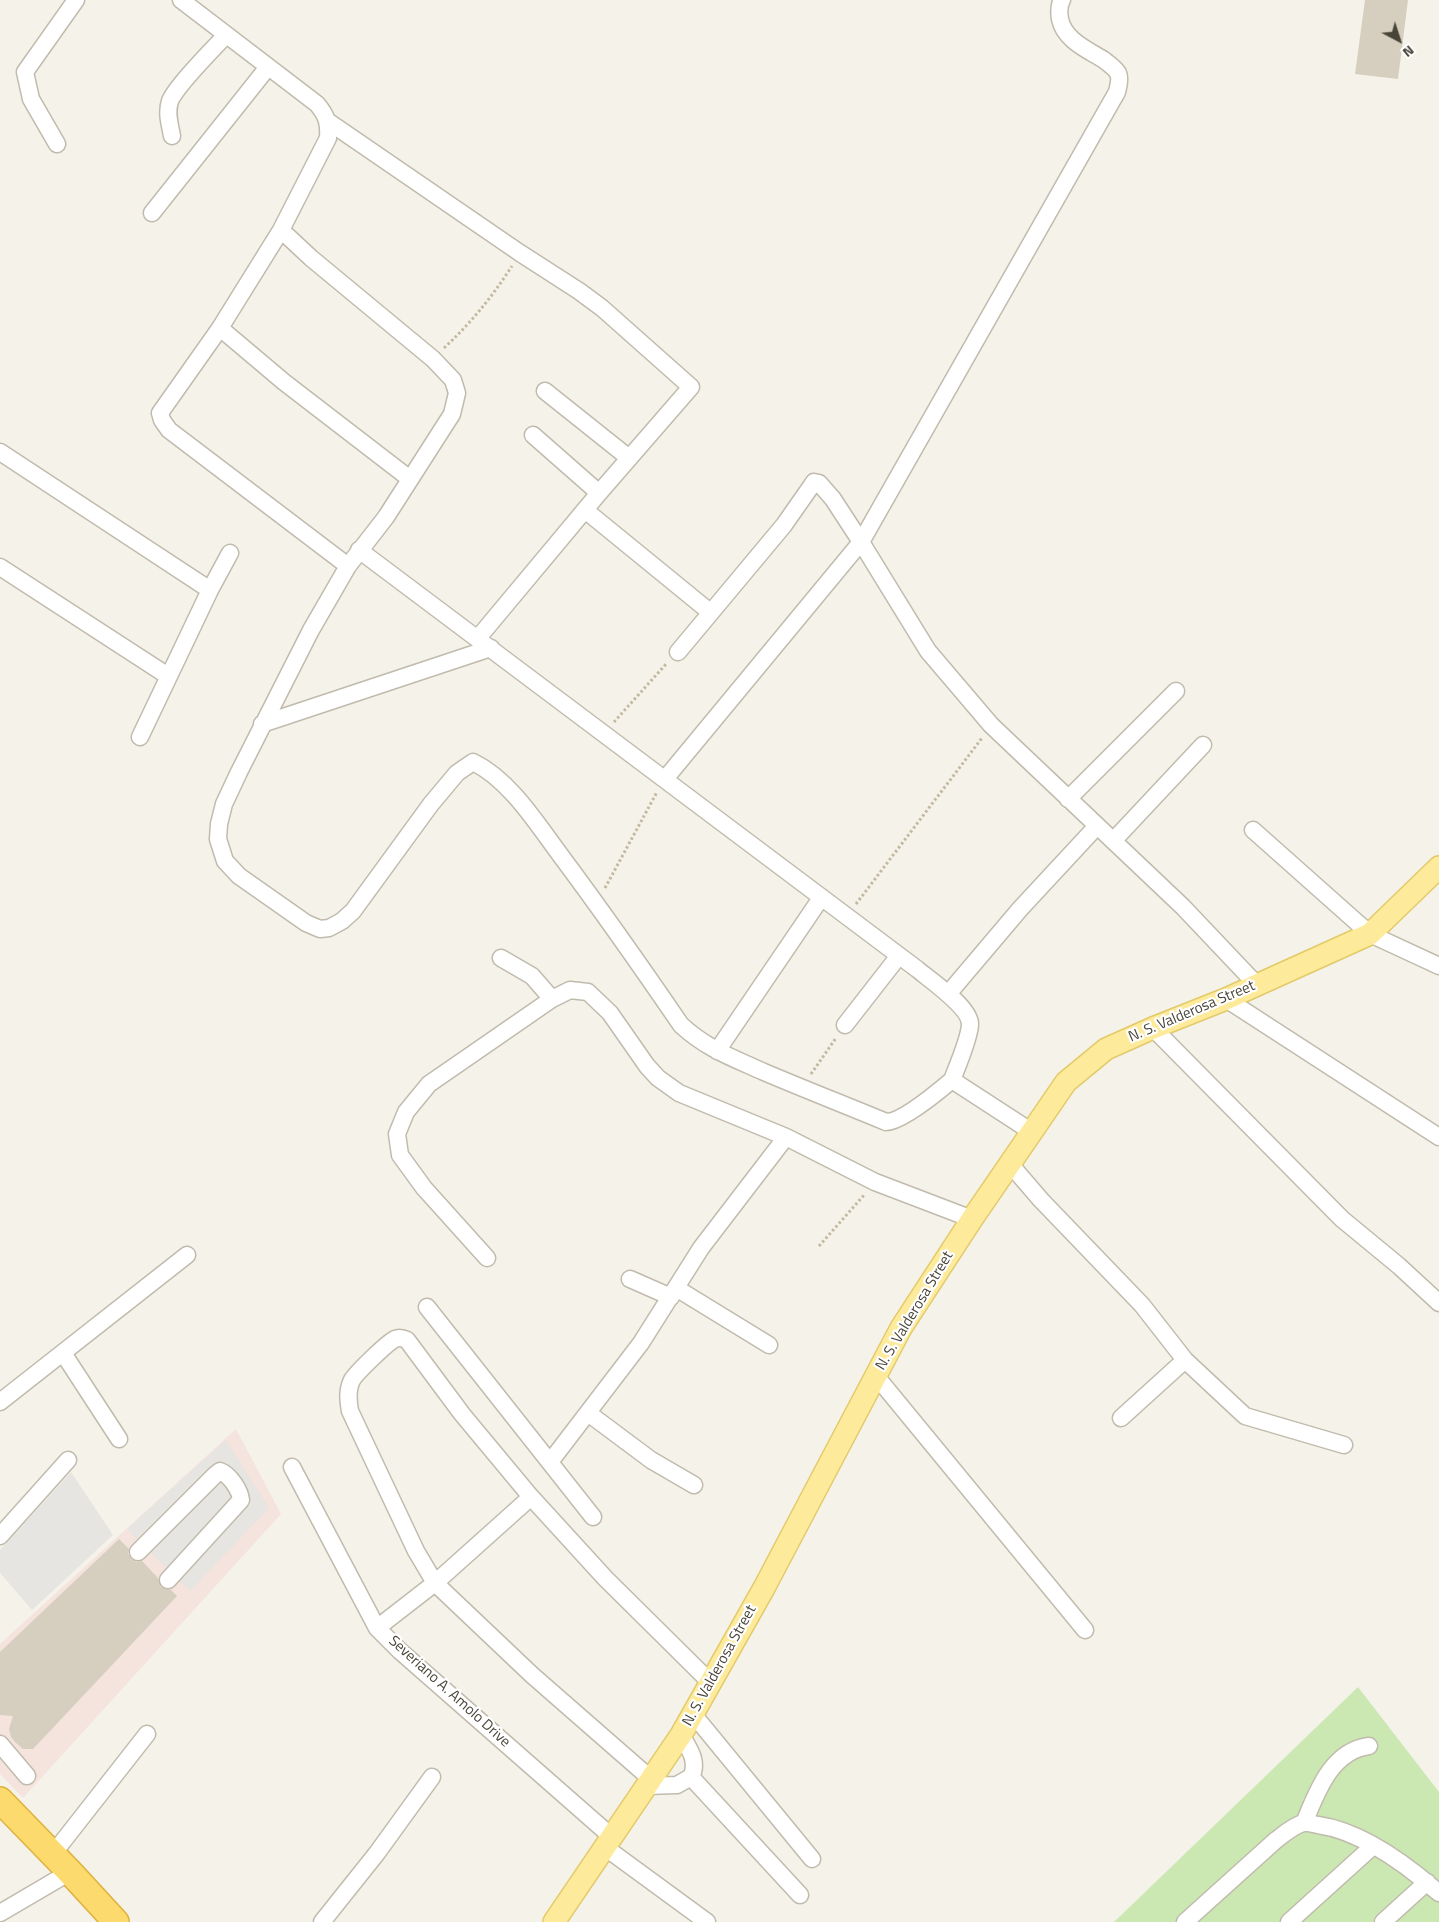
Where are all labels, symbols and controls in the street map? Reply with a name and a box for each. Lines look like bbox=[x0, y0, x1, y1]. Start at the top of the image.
north arrow bbox=[1374, 15, 1424, 65]
text: N bbox=[1399, 41, 1419, 63]
street label: N. S. Valderosa Street bbox=[1126, 977, 1258, 1047]
street label: N. S. Valderosa Street bbox=[872, 1248, 958, 1374]
street label: N. S. Valderosa Street bbox=[679, 1602, 761, 1730]
street label: Severiano A. Amolo Drive bbox=[384, 1632, 514, 1752]

